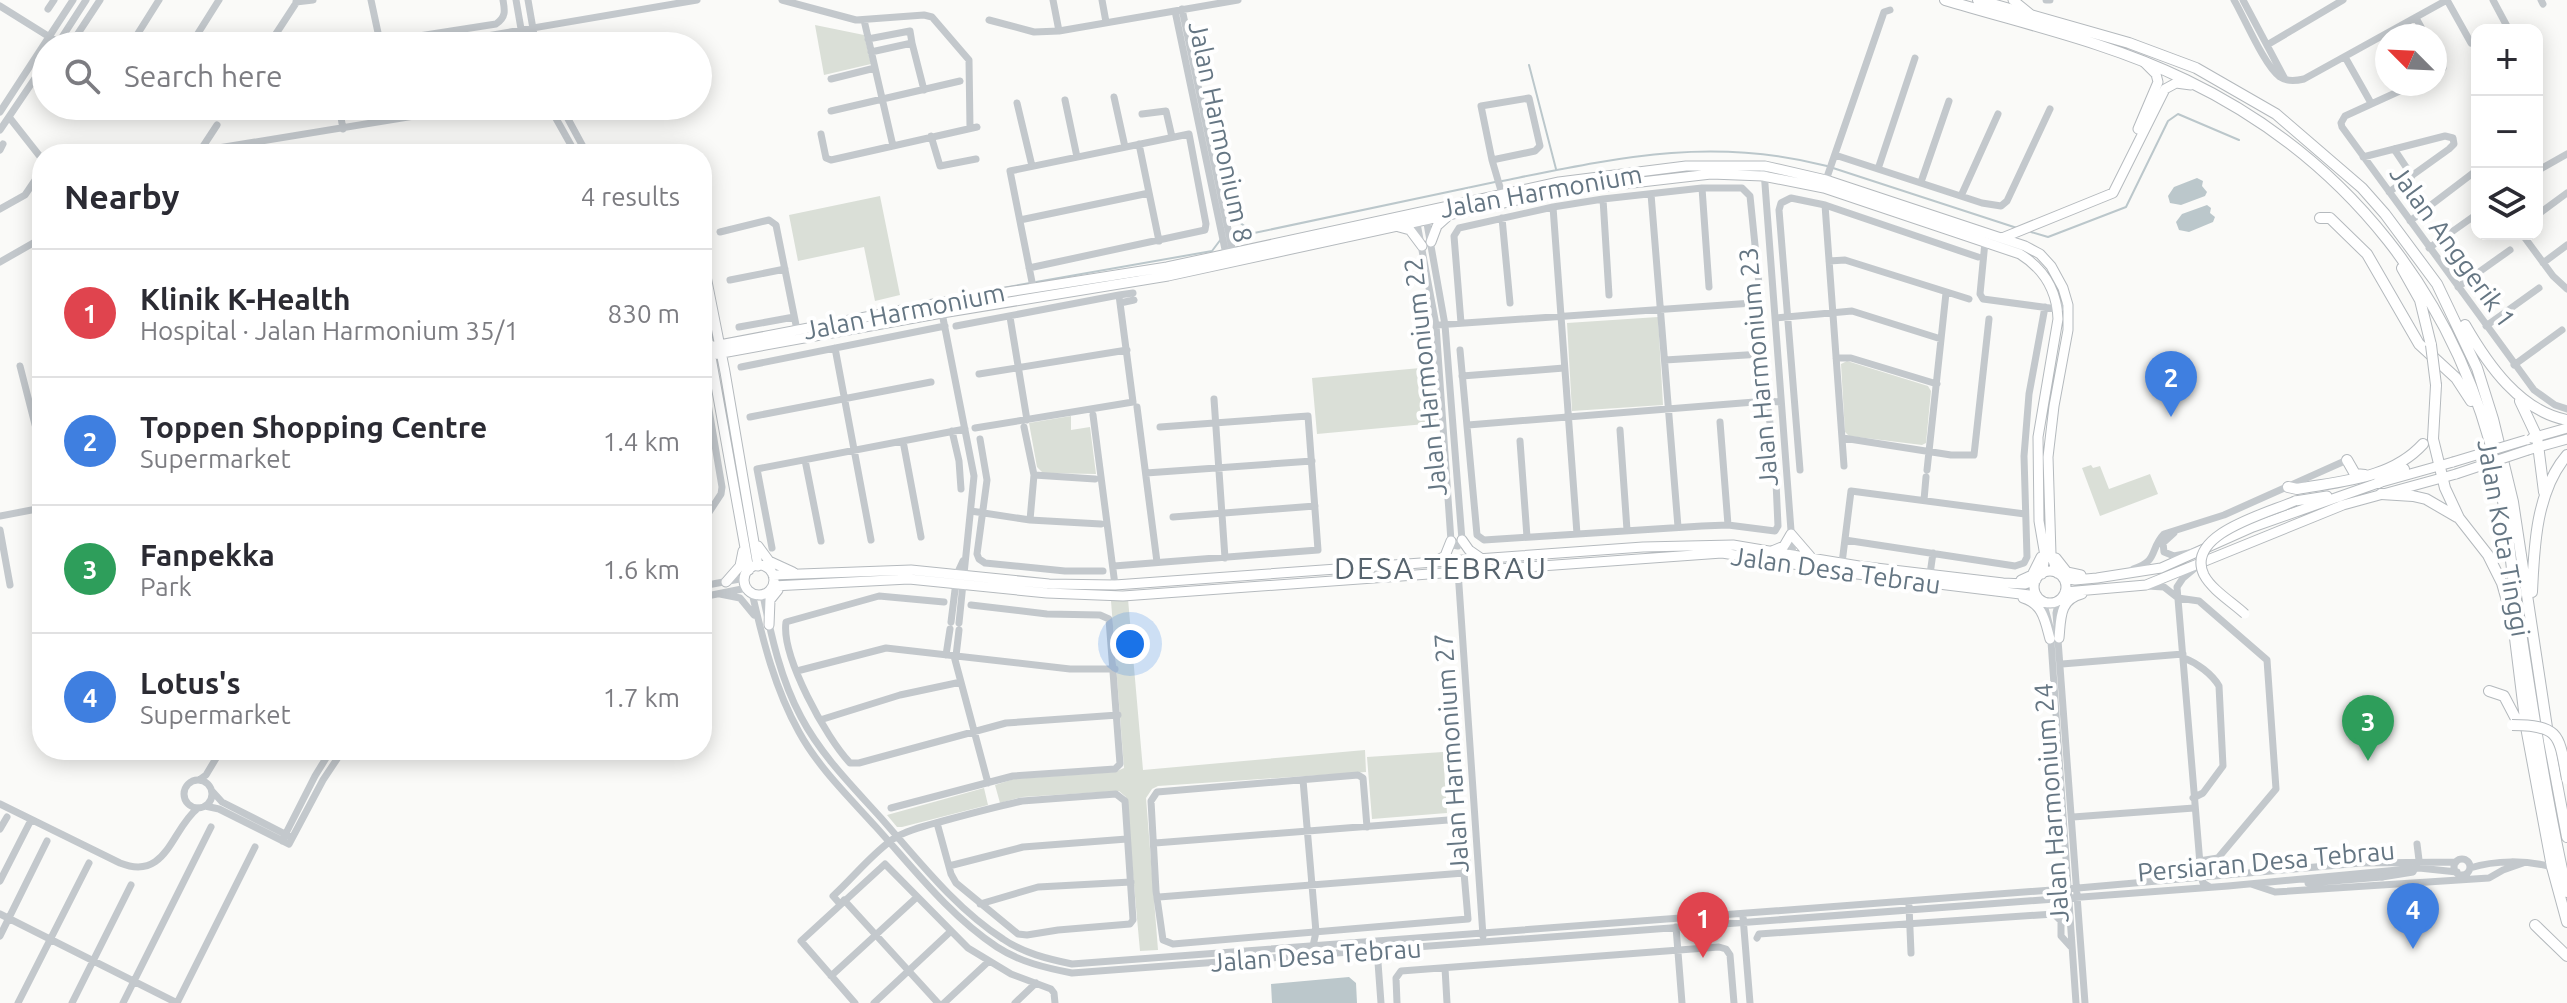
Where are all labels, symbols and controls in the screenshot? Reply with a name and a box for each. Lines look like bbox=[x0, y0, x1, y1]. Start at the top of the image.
street label: Jalan Harmonium 8 bbox=[1183, 19, 1259, 245]
north arrow bbox=[2375, 24, 2447, 96]
map controls bbox=[2471, 24, 2543, 240]
button: + bbox=[2471, 24, 2543, 96]
search box bbox=[32, 32, 712, 120]
icon: search bbox=[60, 54, 104, 98]
text: Search here bbox=[124, 59, 283, 93]
button: − bbox=[2471, 96, 2543, 168]
street label: Jalan Harmonium bbox=[1438, 159, 1644, 223]
street label: Jalan Anggerik 1 bbox=[2385, 159, 2521, 333]
button: layers bbox=[2471, 168, 2543, 240]
text: Nearby bbox=[64, 177, 179, 215]
text: 4 results bbox=[581, 182, 680, 211]
street label: Jalan Harmonium 23 bbox=[1733, 246, 1783, 488]
street label: Jalan Harmonium 22 bbox=[1398, 256, 1452, 498]
street label: Jalan Harmonium bbox=[801, 277, 1007, 345]
text: Klinik K-Health bbox=[140, 282, 350, 316]
text: 1 bbox=[83, 299, 97, 328]
text: 830 m bbox=[608, 299, 680, 328]
text: Hospital · Jalan Harmonium 35/1 bbox=[140, 316, 519, 345]
pin: 2 bbox=[2145, 351, 2197, 417]
text: Toppen Shopping Centre bbox=[140, 410, 487, 444]
text: 2 bbox=[83, 427, 97, 456]
text: 1.4 km bbox=[603, 427, 680, 456]
street label: Jalan Kota Tinggi bbox=[2472, 437, 2536, 639]
text: Supermarket bbox=[140, 444, 291, 473]
text: Fanpekka bbox=[140, 538, 275, 572]
street label: Jalan Desa Tebrau bbox=[1729, 541, 1943, 599]
district label: DESA TEBRAU bbox=[1334, 551, 1548, 585]
text: 3 bbox=[83, 555, 97, 584]
text: 1.6 km bbox=[603, 555, 680, 584]
text: Park bbox=[140, 572, 192, 601]
your location bbox=[1110, 624, 1150, 664]
street label: Jalan Harmonium 27 bbox=[1428, 632, 1474, 874]
text: Lotus's bbox=[140, 666, 241, 700]
street label: Jalan Harmonium 24 bbox=[2028, 682, 2074, 924]
text: 4 bbox=[83, 683, 97, 712]
text: 1.7 km bbox=[603, 683, 680, 712]
pin: 3 bbox=[2342, 695, 2394, 761]
text: Supermarket bbox=[140, 700, 291, 729]
street label: Persiaran Desa Tebrau bbox=[2136, 835, 2396, 887]
pin: 4 bbox=[2387, 883, 2439, 949]
pin: 1 bbox=[1677, 892, 1729, 958]
street label: Jalan Desa Tebrau bbox=[1210, 933, 1422, 977]

